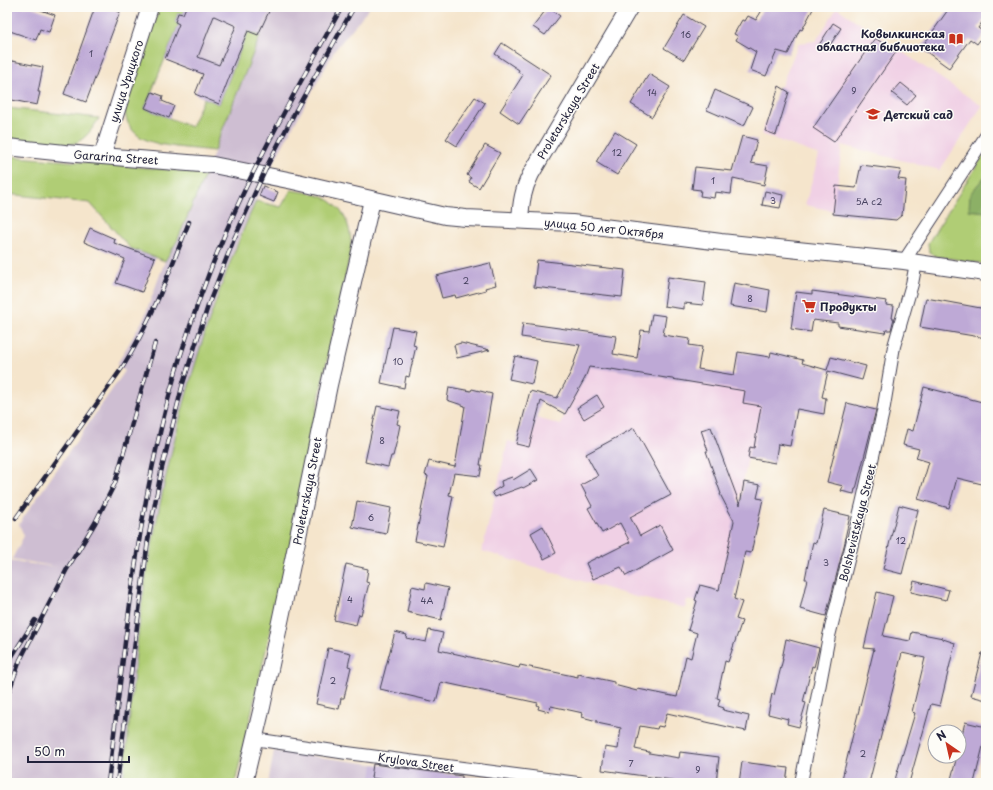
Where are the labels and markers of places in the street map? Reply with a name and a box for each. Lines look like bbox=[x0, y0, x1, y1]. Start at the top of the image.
place label: Ковылкинская областная библиотека bbox=[817, 25, 946, 55]
library icon: Ковылкинская областная библиотека bbox=[948, 31, 964, 47]
school or university icon: Детский сад bbox=[865, 106, 881, 122]
place label: Детский сад bbox=[883, 106, 953, 123]
supermarket icon: Продукты bbox=[801, 298, 817, 314]
place label: Продукты bbox=[820, 298, 877, 315]

